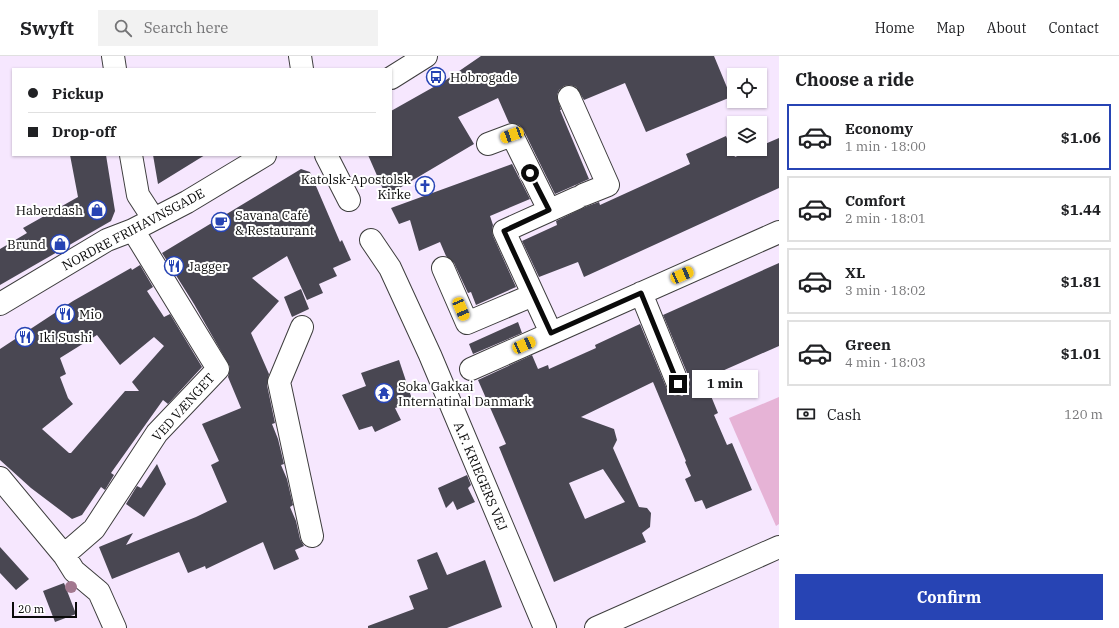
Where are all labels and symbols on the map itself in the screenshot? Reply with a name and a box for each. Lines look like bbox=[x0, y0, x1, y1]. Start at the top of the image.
bus stop icon: Hobrogade bbox=[425, 66, 447, 88]
place label: Hobrogade bbox=[450, 69, 517, 86]
car bbox=[499, 125, 525, 145]
route start bbox=[521, 164, 539, 182]
place label: Katolsk-Apostolsk Kirke bbox=[301, 171, 411, 203]
church icon: Katolsk-Apostolsk Kirke bbox=[414, 175, 436, 197]
street label: NORDRE FRIHAVNSGADE bbox=[59, 185, 208, 274]
shop icon: Haberdash bbox=[86, 199, 108, 221]
place label: Haberdash bbox=[16, 202, 83, 219]
place label: Savana Café & Restaurant bbox=[235, 207, 315, 239]
cafe icon: Savana Café & Restaurant bbox=[210, 211, 232, 233]
shop icon: Brund bbox=[49, 233, 71, 255]
place label: Brund bbox=[7, 236, 46, 253]
restaurant icon: Jagger bbox=[163, 255, 185, 277]
place label: Jagger bbox=[188, 258, 228, 275]
car bbox=[669, 265, 695, 285]
car bbox=[451, 296, 471, 322]
restaurant icon: Mio bbox=[54, 303, 76, 325]
place label: Mio bbox=[79, 306, 102, 323]
restaurant icon: Iki Sushi bbox=[14, 326, 36, 348]
place label: Iki Sushi bbox=[39, 329, 92, 346]
car bbox=[511, 335, 537, 355]
street label: VED VÆNGET bbox=[148, 369, 219, 445]
callout: 1 min bbox=[692, 370, 758, 398]
route end bbox=[669, 375, 687, 393]
place label: Soka Gakkai Internatinal Danmark bbox=[398, 378, 532, 410]
temple icon: Soka Gakkai Internatinal Danmark bbox=[373, 382, 395, 404]
street label: A.F. KRIEGERS VEJ bbox=[450, 419, 511, 533]
scale bar bbox=[12, 600, 77, 619]

